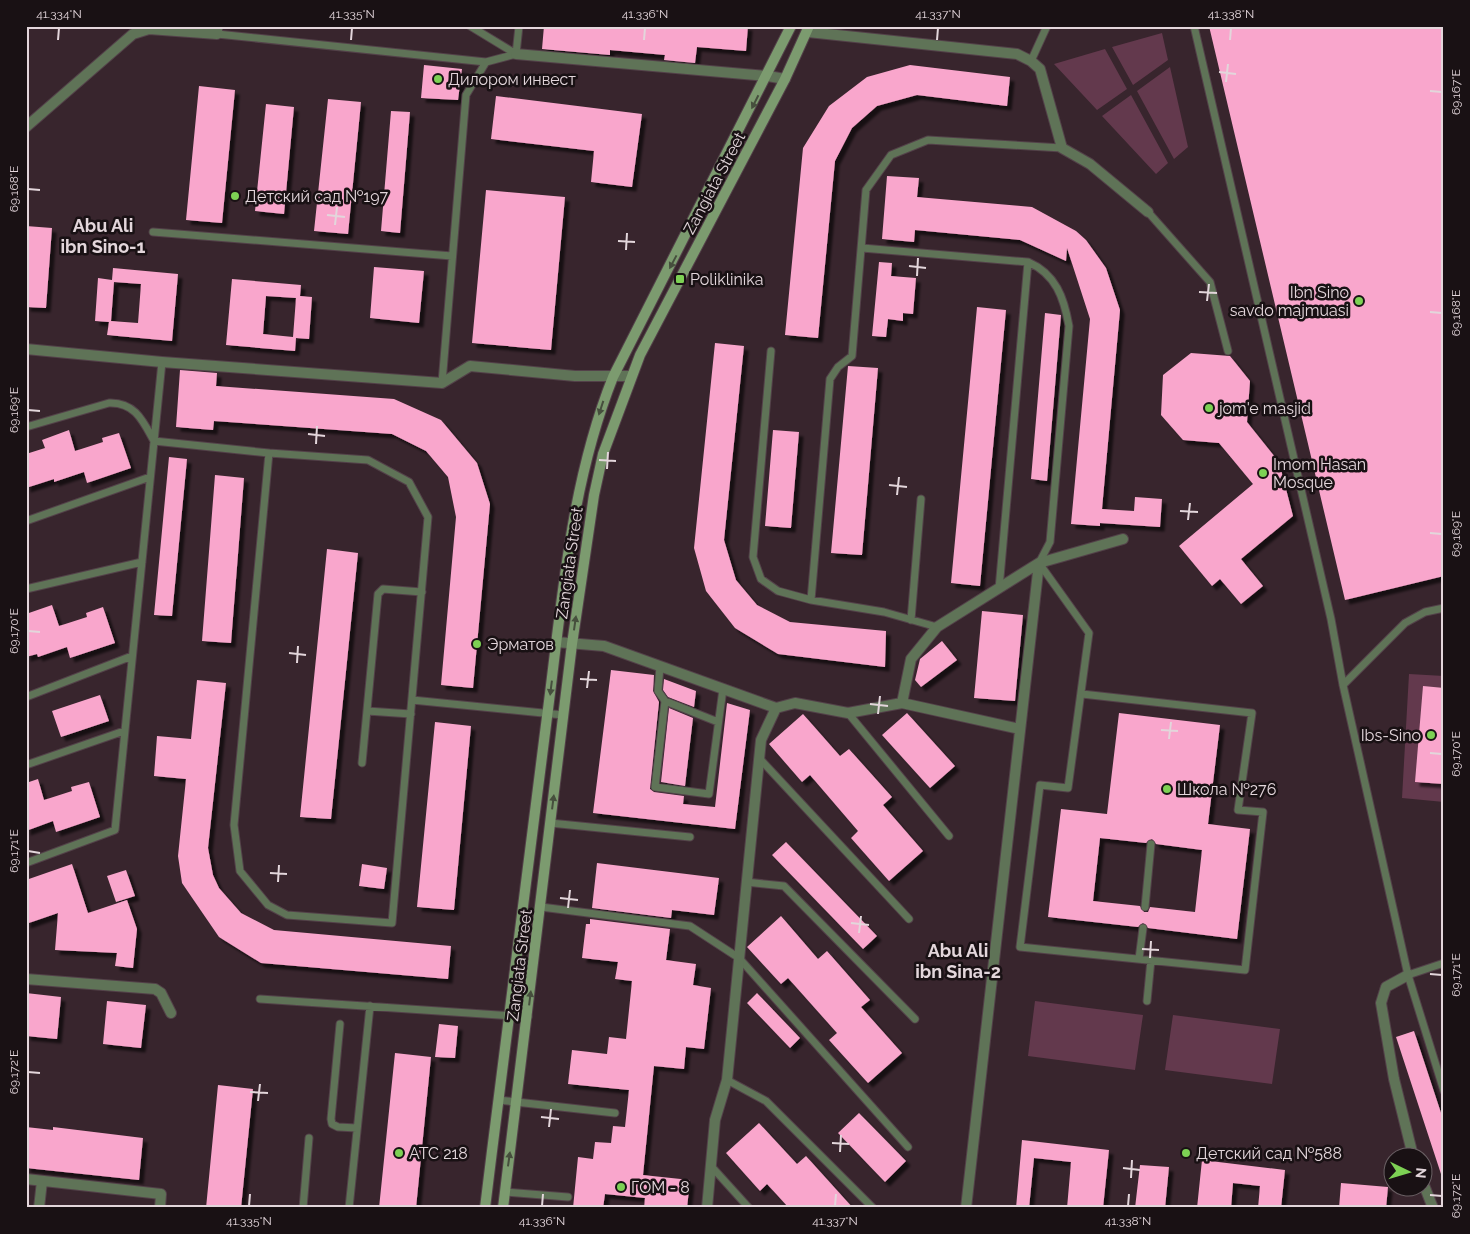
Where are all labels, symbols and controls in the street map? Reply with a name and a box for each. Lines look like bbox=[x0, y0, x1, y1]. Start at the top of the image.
text: 41.334°N bbox=[36, 7, 82, 21]
text: 41.335°N bbox=[329, 7, 375, 21]
text: 41.336°N bbox=[622, 7, 668, 21]
text: 41.337°N bbox=[915, 7, 961, 21]
text: 41.338°N bbox=[1208, 7, 1254, 21]
text: 69.167°E bbox=[1449, 69, 1463, 115]
place label: Дилором инвест bbox=[448, 70, 576, 89]
marker: Дилором инвест bbox=[432, 73, 444, 85]
one-way arrow bbox=[751, 94, 759, 109]
street label: Zangiata Street bbox=[680, 128, 750, 237]
text: 69.168°E bbox=[7, 166, 21, 212]
place label: Детский сад №197 bbox=[245, 187, 388, 206]
marker: Детский сад №197 bbox=[229, 190, 241, 202]
district label: Abu Ali ibn Sino-1 bbox=[60, 215, 146, 257]
one-way arrow bbox=[669, 255, 677, 269]
place label: Poliklinika bbox=[690, 270, 763, 289]
marker: Poliklinika bbox=[674, 273, 686, 285]
place label: Ibn Sino savdo majmuasi bbox=[1230, 283, 1349, 320]
text: 69.168°E bbox=[1449, 290, 1463, 336]
marker: Ibn Sino savdo majmuasi bbox=[1353, 295, 1365, 307]
text: 69.169°E bbox=[7, 387, 21, 433]
place label: jom'e masjid bbox=[1217, 399, 1311, 418]
one-way arrow bbox=[597, 400, 605, 415]
marker: jom'e masjid bbox=[1203, 402, 1215, 414]
place label: Imom Hasan Mosque bbox=[1273, 455, 1366, 492]
marker: Imom Hasan Mosque bbox=[1257, 467, 1269, 479]
street label: Zangiata Street bbox=[552, 505, 587, 620]
text: 69.169°E bbox=[1449, 511, 1463, 557]
text: 69.170°E bbox=[7, 608, 21, 654]
one-way arrow bbox=[571, 615, 579, 631]
place label: Эрматов bbox=[487, 635, 554, 654]
marker: Эрматов bbox=[471, 638, 483, 650]
one-way arrow bbox=[547, 680, 555, 696]
place label: Ibs-Sino bbox=[1361, 726, 1421, 745]
marker: Ibs-Sino bbox=[1425, 729, 1437, 741]
text: 69.170°E bbox=[1449, 731, 1463, 777]
place label: Школа №276 bbox=[1177, 780, 1276, 799]
marker: Школа №276 bbox=[1161, 783, 1173, 795]
one-way arrow bbox=[549, 794, 557, 810]
text: 69.171°E bbox=[7, 829, 21, 873]
street label: Zangiata Street bbox=[503, 907, 536, 1022]
district label: Abu Ali ibn Sina-2 bbox=[915, 940, 1001, 982]
text: 69.171°E bbox=[1449, 953, 1463, 997]
one-way arrow bbox=[526, 990, 534, 1006]
text: 69.172°E bbox=[7, 1050, 21, 1094]
place label: АТС 218 bbox=[409, 1144, 468, 1163]
place label: Детский сад №588 bbox=[1196, 1144, 1342, 1163]
north arrow bbox=[1382, 1146, 1432, 1196]
marker: АТС 218 bbox=[393, 1147, 405, 1159]
marker: Детский сад №588 bbox=[1180, 1147, 1192, 1159]
one-way arrow bbox=[505, 1151, 513, 1167]
text: N bbox=[1413, 1167, 1429, 1179]
text: 69.172°E bbox=[1449, 1174, 1463, 1218]
place label: ГОМ - 8 bbox=[631, 1178, 690, 1197]
marker: ГОМ - 8 bbox=[615, 1181, 627, 1193]
text: 41.335°N bbox=[226, 1214, 272, 1228]
text: 41.336°N bbox=[519, 1214, 565, 1228]
text: 41.337°N bbox=[812, 1214, 858, 1228]
text: 41.338°N bbox=[1105, 1214, 1151, 1228]

